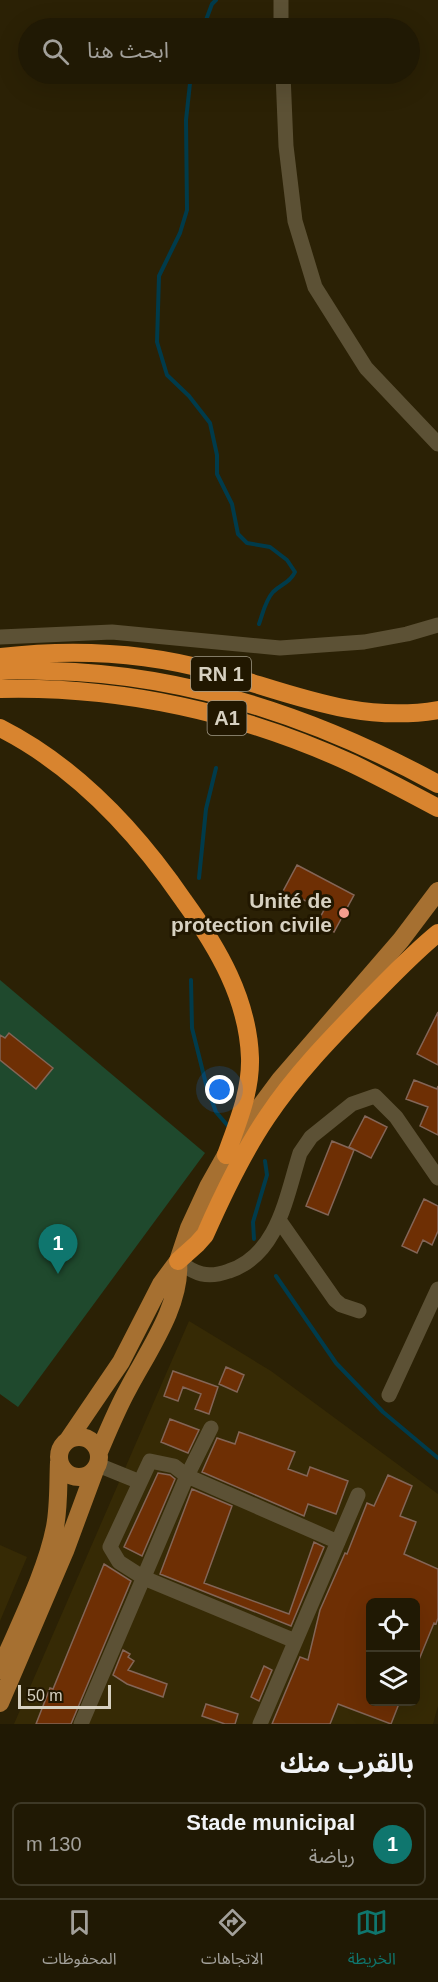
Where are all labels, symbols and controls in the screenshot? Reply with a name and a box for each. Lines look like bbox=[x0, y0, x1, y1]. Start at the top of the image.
search box bbox=[18, 18, 420, 84]
icon: search bbox=[39, 35, 72, 68]
text: ابحث هنا bbox=[87, 38, 169, 63]
road number: RN 1 bbox=[191, 657, 251, 691]
road number: A1 bbox=[208, 701, 246, 735]
place label: Unité de protection civile bbox=[171, 889, 332, 936]
marker: Unité de protection civile bbox=[337, 906, 351, 920]
your location bbox=[205, 1075, 234, 1104]
pin: 1 bbox=[38, 1224, 78, 1274]
map controls bbox=[366, 1598, 420, 1706]
button: locate bbox=[366, 1598, 420, 1652]
button: layers bbox=[366, 1652, 420, 1706]
scale bar bbox=[18, 1682, 111, 1710]
text: 50 m bbox=[27, 1687, 63, 1704]
text: بالقرب منك bbox=[280, 1748, 414, 1778]
text: Stade municipal bbox=[186, 1810, 355, 1835]
text: 130 m bbox=[26, 1833, 82, 1855]
text: 1 bbox=[387, 1833, 398, 1855]
text: رياضة bbox=[309, 1845, 355, 1867]
tab: المحفوظات bbox=[42, 1906, 116, 1976]
tab: الاتجاهات bbox=[201, 1906, 263, 1976]
tab: الخريطة bbox=[348, 1906, 396, 1976]

